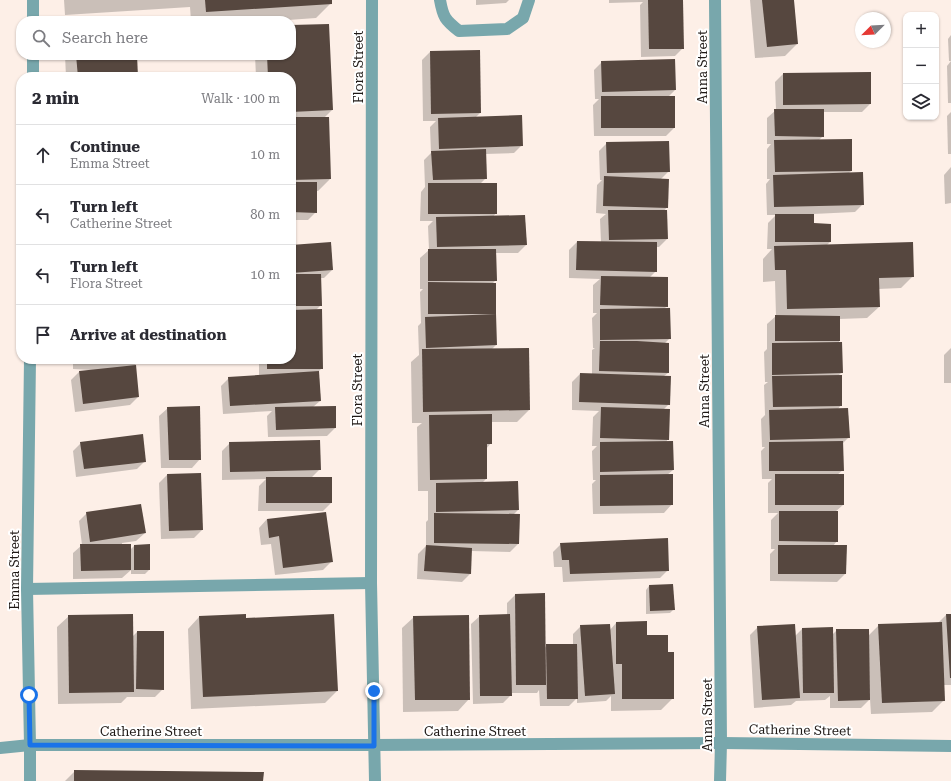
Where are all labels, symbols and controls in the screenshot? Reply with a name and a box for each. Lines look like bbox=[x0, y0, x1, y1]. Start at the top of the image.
north arrow bbox=[855, 12, 891, 48]
map controls bbox=[903, 12, 939, 120]
button: + bbox=[903, 12, 939, 48]
search box bbox=[16, 16, 296, 60]
icon: search bbox=[30, 27, 52, 49]
text: Search here bbox=[62, 29, 148, 47]
street label: Anna Street bbox=[695, 30, 710, 104]
street label: Flora Street bbox=[351, 31, 366, 103]
button: − bbox=[903, 48, 939, 84]
button: layers bbox=[903, 84, 939, 120]
text: 2 min bbox=[32, 88, 79, 108]
text: Walk · 100 m bbox=[201, 91, 280, 106]
text: Continue bbox=[70, 138, 140, 156]
icon: ahead bbox=[32, 144, 54, 166]
text: 10 m bbox=[250, 147, 280, 162]
text: Emma Street bbox=[70, 156, 150, 171]
text: Turn left bbox=[70, 198, 138, 216]
icon: left bbox=[32, 204, 54, 226]
text: 80 m bbox=[250, 207, 280, 222]
text: Catherine Street bbox=[70, 216, 172, 231]
text: Turn left bbox=[70, 258, 138, 276]
icon: left bbox=[32, 264, 54, 286]
text: 10 m bbox=[250, 267, 280, 282]
text: Flora Street bbox=[70, 276, 143, 291]
icon: arrive bbox=[32, 324, 54, 346]
text: Arrive at destination bbox=[70, 326, 226, 344]
street label: Flora Street bbox=[350, 354, 365, 426]
street label: Anna Street bbox=[697, 354, 712, 428]
street label: Emma Street bbox=[7, 530, 22, 610]
street label: Anna Street bbox=[700, 678, 715, 752]
route end bbox=[365, 682, 383, 700]
route start bbox=[20, 686, 38, 704]
street label: Catherine Street bbox=[749, 722, 851, 738]
street label: Catherine Street bbox=[100, 724, 202, 739]
street label: Catherine Street bbox=[424, 724, 526, 739]

